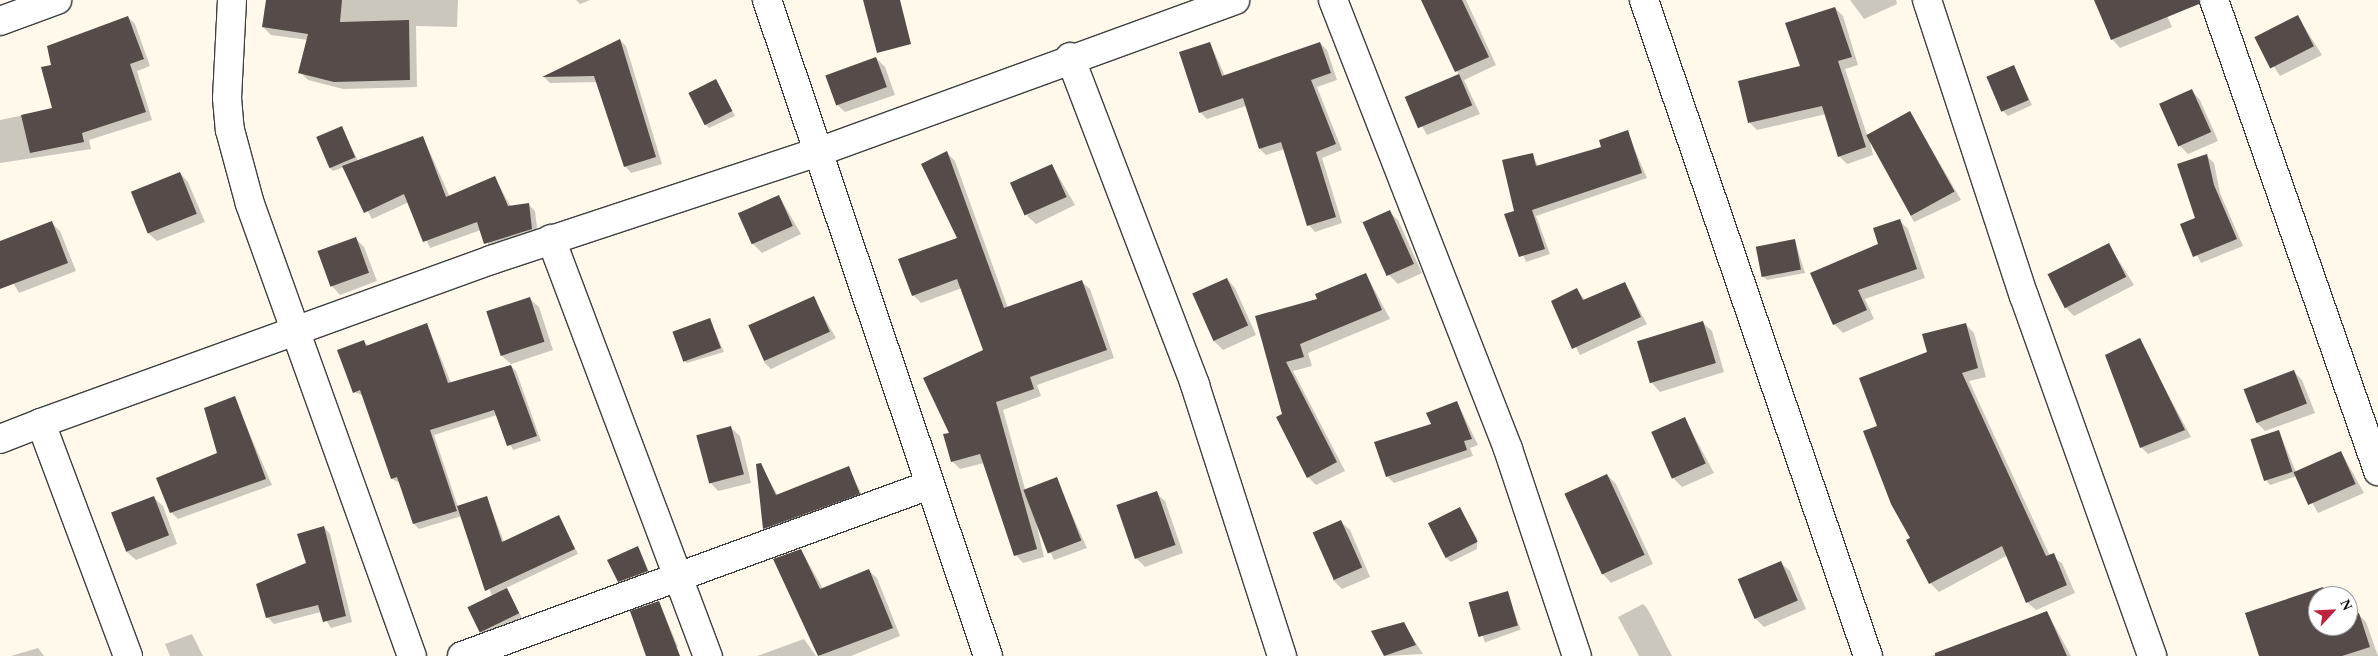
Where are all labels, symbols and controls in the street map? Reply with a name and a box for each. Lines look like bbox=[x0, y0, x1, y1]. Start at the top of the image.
north arrow bbox=[2308, 586, 2358, 636]
text: N bbox=[2337, 597, 2355, 613]

